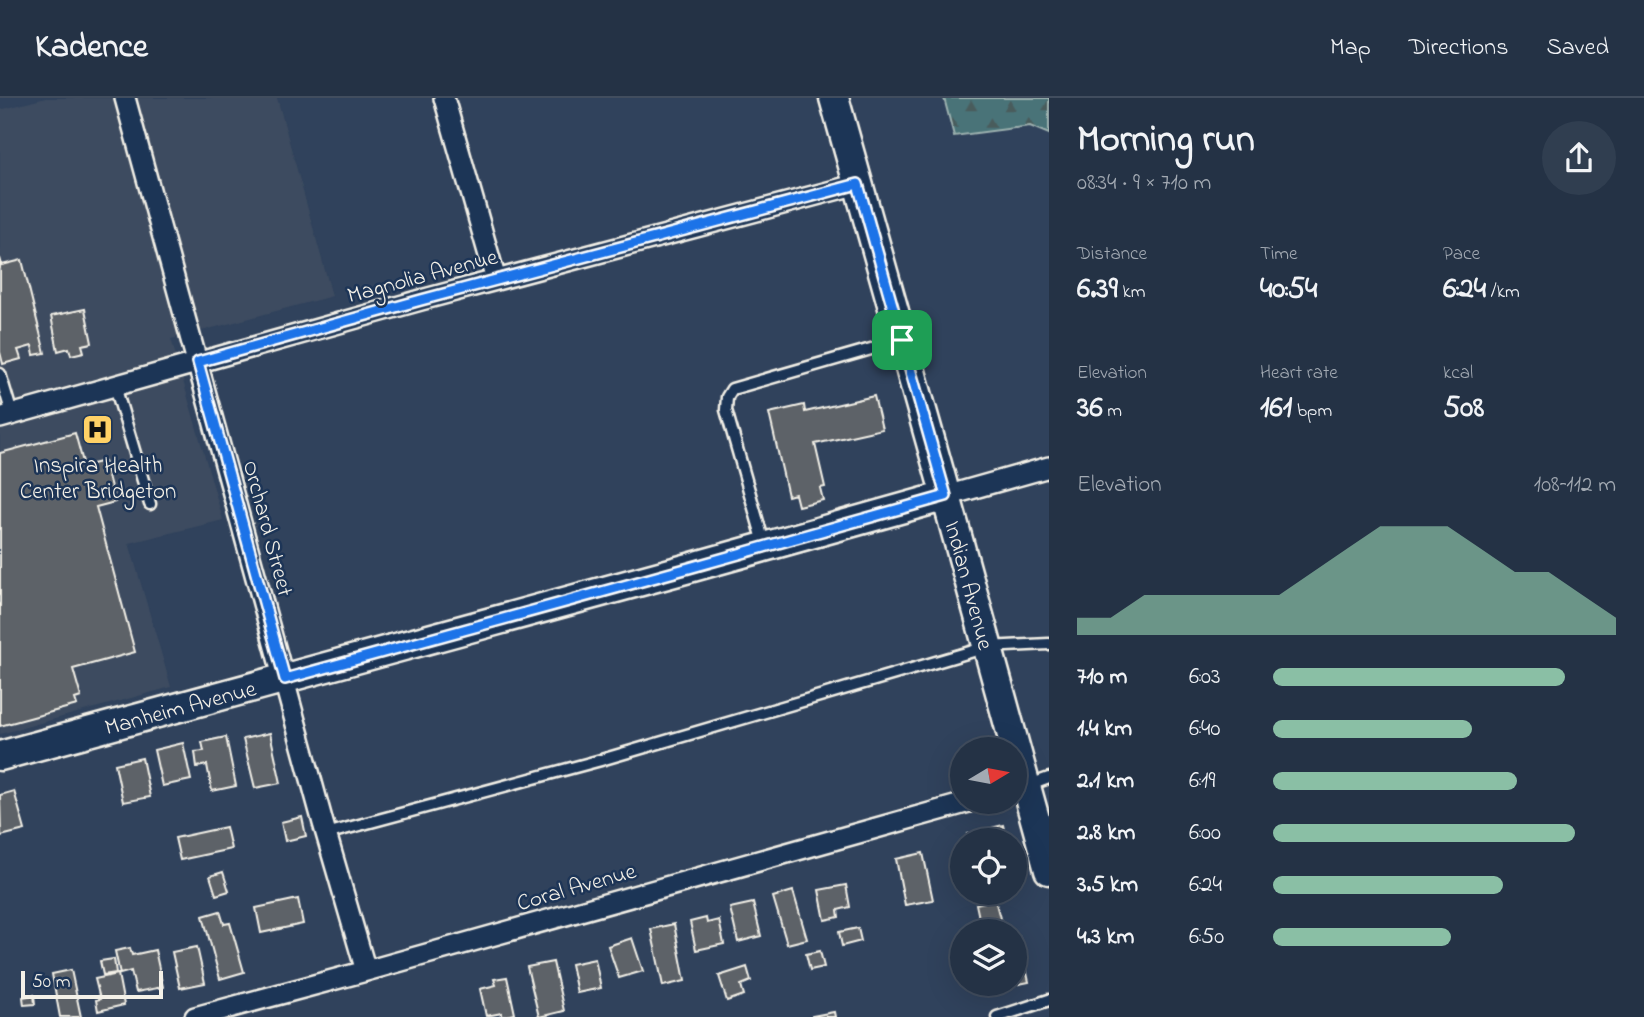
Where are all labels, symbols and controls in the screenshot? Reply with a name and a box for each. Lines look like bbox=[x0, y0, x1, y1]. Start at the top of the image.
text: Kadence bbox=[35, 24, 148, 72]
text: Map bbox=[1330, 31, 1371, 66]
text: Directions bbox=[1409, 31, 1508, 66]
text: Saved bbox=[1546, 31, 1609, 66]
text: Morning run bbox=[1077, 113, 1255, 169]
button: share bbox=[1542, 121, 1616, 195]
text: 08:34 · 9 × 710 m bbox=[1077, 167, 1211, 200]
street label: Magnolia Avenue bbox=[344, 241, 502, 314]
text: Distance bbox=[1077, 241, 1147, 268]
text: Time bbox=[1260, 241, 1298, 268]
text: Pace bbox=[1443, 241, 1480, 268]
text: 6.39 bbox=[1077, 268, 1118, 312]
text: 40:54 bbox=[1260, 268, 1317, 312]
text: 6:24 bbox=[1443, 268, 1486, 312]
text: km bbox=[1118, 279, 1146, 306]
text: /km bbox=[1486, 279, 1520, 306]
pin bbox=[872, 310, 932, 370]
icon: arrive bbox=[883, 321, 921, 359]
text: Elevation bbox=[1077, 360, 1147, 387]
text: Heart rate bbox=[1260, 360, 1338, 387]
text: kcal bbox=[1443, 360, 1473, 387]
text: 36 bbox=[1077, 387, 1103, 431]
text: 161 bbox=[1260, 387, 1292, 431]
text: 508 bbox=[1443, 387, 1484, 431]
text: m bbox=[1103, 398, 1122, 425]
text: bpm bbox=[1292, 398, 1332, 425]
hospital icon: Inspira Health Center Bridgeton bbox=[81, 413, 115, 447]
place label: Inspira Health Center Bridgeton bbox=[20, 450, 176, 510]
street label: Orchard Street bbox=[233, 457, 301, 601]
text: Elevation bbox=[1077, 469, 1162, 502]
text: 108–112 m bbox=[1534, 469, 1616, 502]
street label: Indian Avenue bbox=[935, 518, 1001, 654]
text: 710 m bbox=[1077, 661, 1127, 694]
text: 6:03 bbox=[1189, 661, 1221, 694]
street label: Manheim Avenue bbox=[101, 673, 261, 745]
text: 1.4 km bbox=[1077, 713, 1132, 746]
text: 6:40 bbox=[1189, 713, 1221, 746]
north arrow bbox=[950, 737, 1027, 814]
map controls bbox=[950, 737, 1027, 996]
text: 2.1 km bbox=[1077, 765, 1134, 798]
text: 6:19 bbox=[1189, 765, 1215, 798]
text: 2.8 km bbox=[1077, 817, 1135, 850]
text: 6:00 bbox=[1189, 817, 1221, 850]
button: locate bbox=[950, 828, 1027, 905]
street label: Coral Avenue bbox=[513, 855, 641, 921]
text: 3.5 km bbox=[1077, 869, 1138, 902]
text: 6:24 bbox=[1189, 869, 1222, 902]
button: layers bbox=[950, 919, 1027, 996]
text: 4.3 km bbox=[1077, 921, 1134, 954]
text: 6:50 bbox=[1189, 921, 1224, 954]
scale bar bbox=[21, 968, 163, 1000]
text: 50 m bbox=[32, 969, 71, 996]

